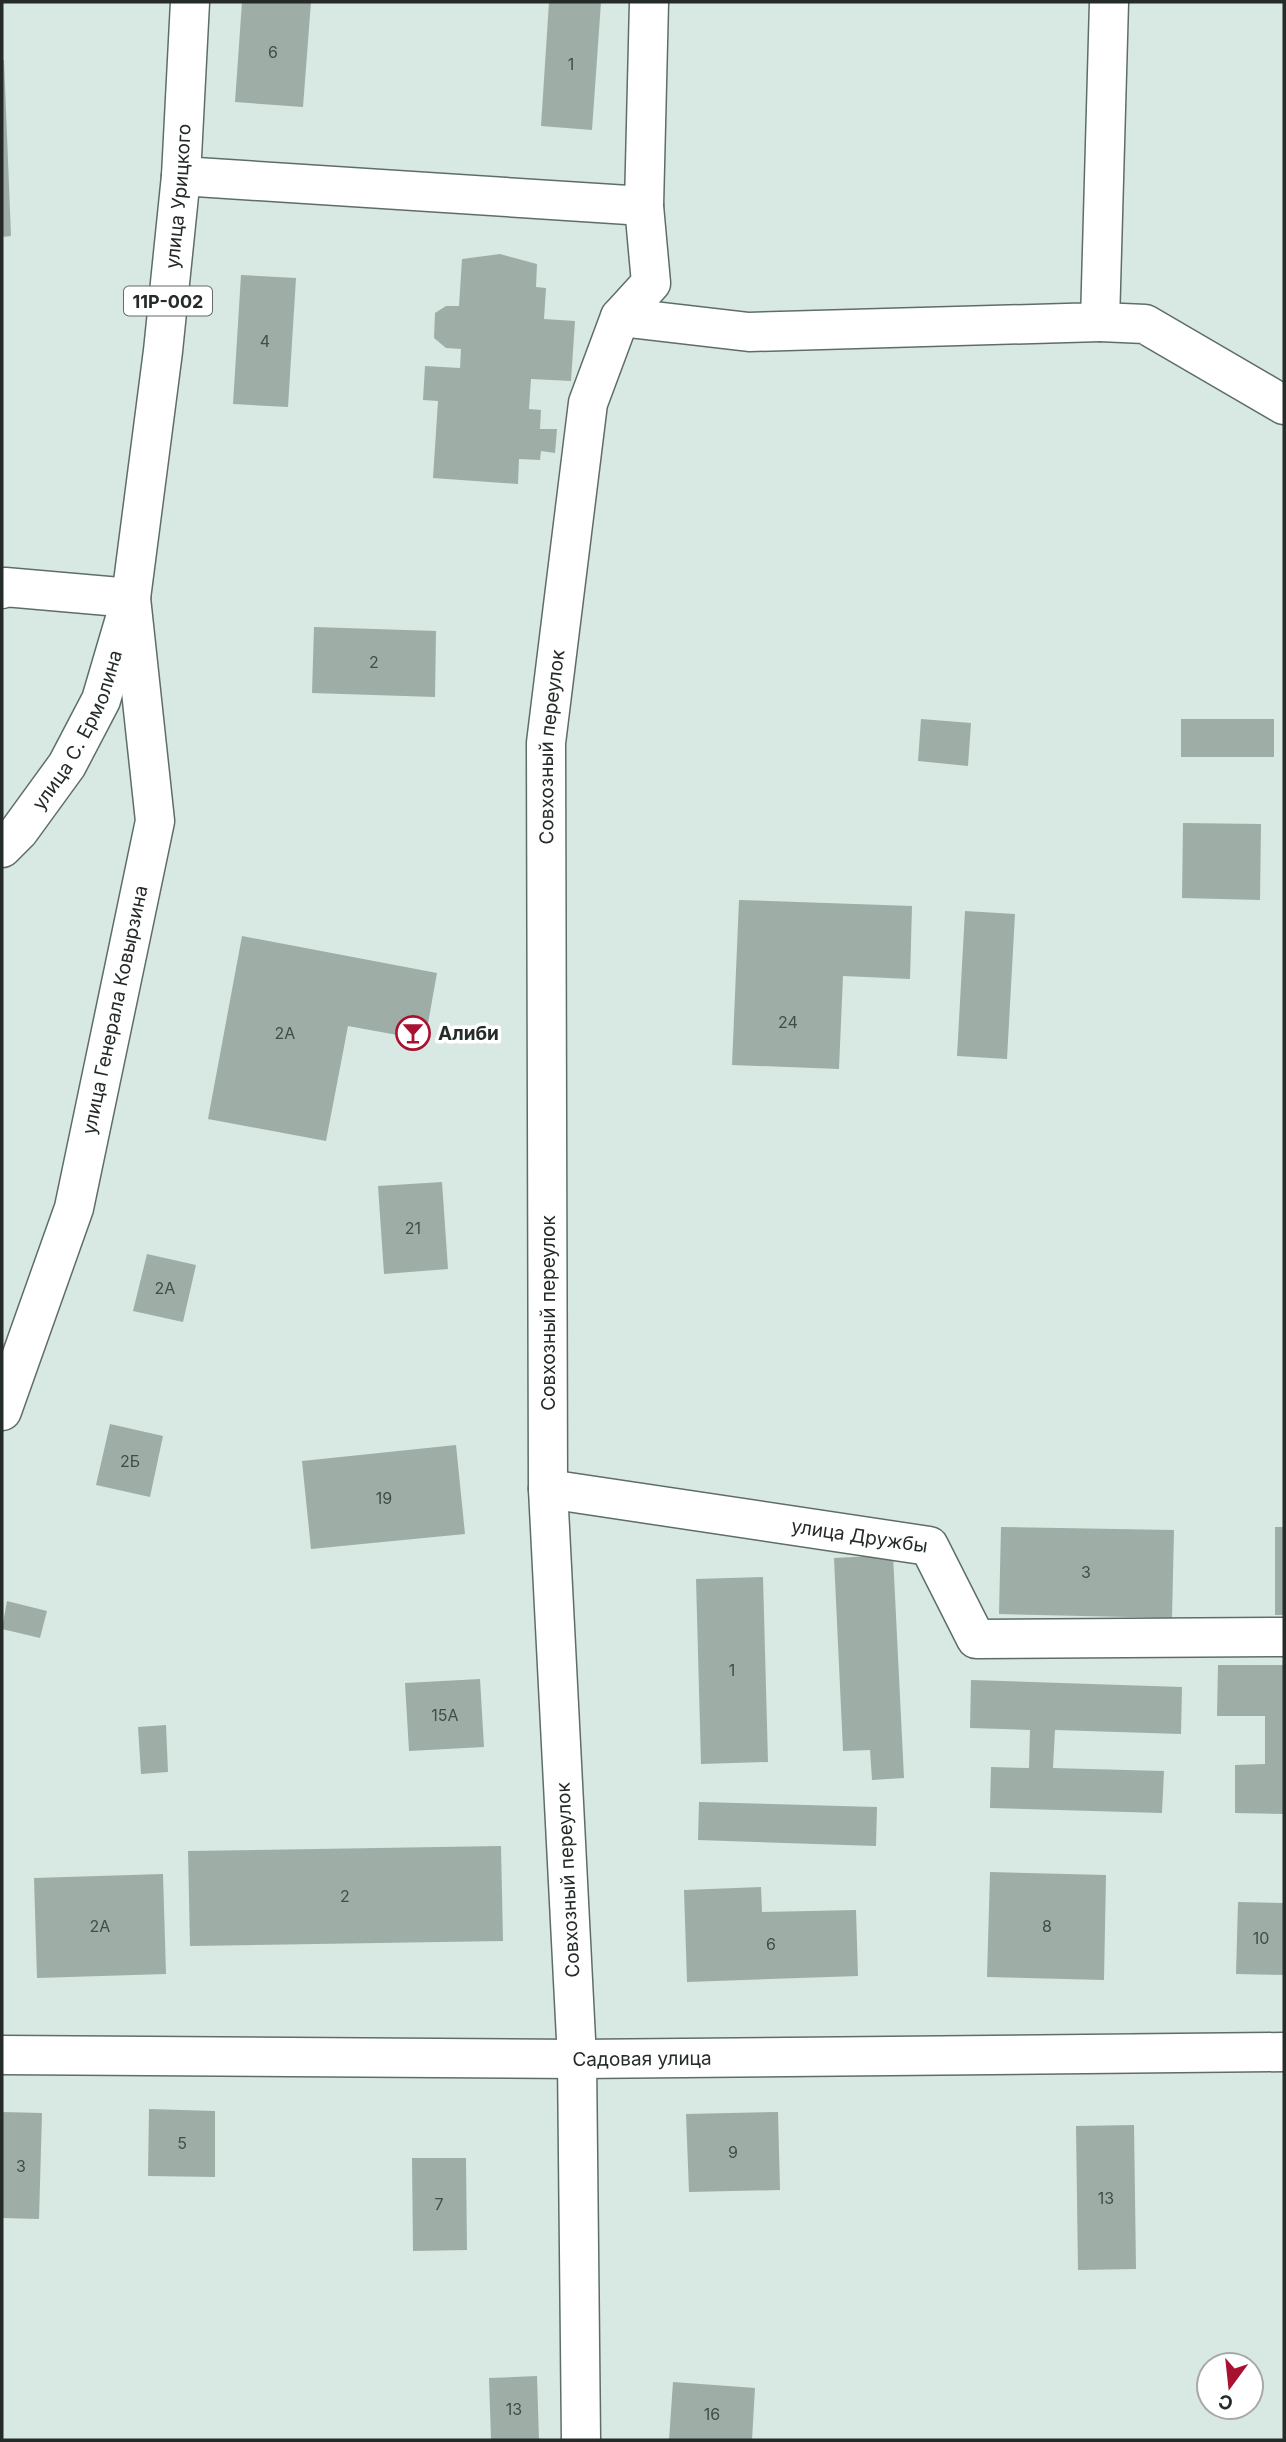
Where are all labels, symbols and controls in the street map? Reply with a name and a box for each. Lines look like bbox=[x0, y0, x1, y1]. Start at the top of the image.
house number: 6 bbox=[268, 42, 278, 62]
house number: 1 bbox=[568, 54, 574, 74]
street label: улица Урицкого bbox=[160, 123, 195, 270]
road number: 11Р-002 bbox=[124, 286, 212, 316]
house number: 4 bbox=[260, 331, 270, 351]
street label: улица С. Ермолина bbox=[27, 647, 127, 814]
street label: Совхозный переулок bbox=[534, 648, 569, 845]
house number: 2 bbox=[369, 652, 379, 672]
street label: улица Генерала Ковырзина bbox=[77, 883, 153, 1137]
house number: 24 bbox=[778, 1012, 798, 1032]
bar icon: Алиби bbox=[394, 1014, 432, 1052]
place label: Алиби bbox=[438, 1022, 499, 1045]
house number: 2А bbox=[275, 1023, 295, 1043]
street label: Совхозный переулок bbox=[537, 1215, 560, 1411]
house number: 21 bbox=[405, 1218, 421, 1238]
house number: 2А bbox=[155, 1278, 175, 1298]
house number: 2Б bbox=[120, 1451, 140, 1471]
house number: 19 bbox=[376, 1488, 392, 1508]
street label: улица Дружбы bbox=[790, 1514, 929, 1557]
house number: 3 bbox=[1081, 1562, 1091, 1582]
house number: 1 bbox=[729, 1660, 735, 1680]
house number: 15А bbox=[431, 1705, 459, 1725]
street label: Совхозный переулок bbox=[551, 1781, 585, 1978]
house number: 2 bbox=[340, 1886, 350, 1906]
house number: 2А bbox=[90, 1916, 110, 1936]
house number: 8 bbox=[1042, 1916, 1052, 1936]
house number: 10 bbox=[1253, 1928, 1269, 1948]
house number: 6 bbox=[766, 1934, 776, 1954]
street label: Садовая улица bbox=[572, 2046, 712, 2071]
house number: 5 bbox=[177, 2133, 187, 2153]
house number: 9 bbox=[728, 2142, 738, 2162]
house number: 3 bbox=[16, 2156, 26, 2176]
house number: 13 bbox=[1098, 2188, 1114, 2208]
house number: 7 bbox=[434, 2194, 444, 2214]
north arrow bbox=[1195, 2351, 1265, 2421]
text: С bbox=[1216, 2389, 1235, 2415]
house number: 13 bbox=[506, 2399, 522, 2419]
house number: 16 bbox=[704, 2404, 720, 2424]

